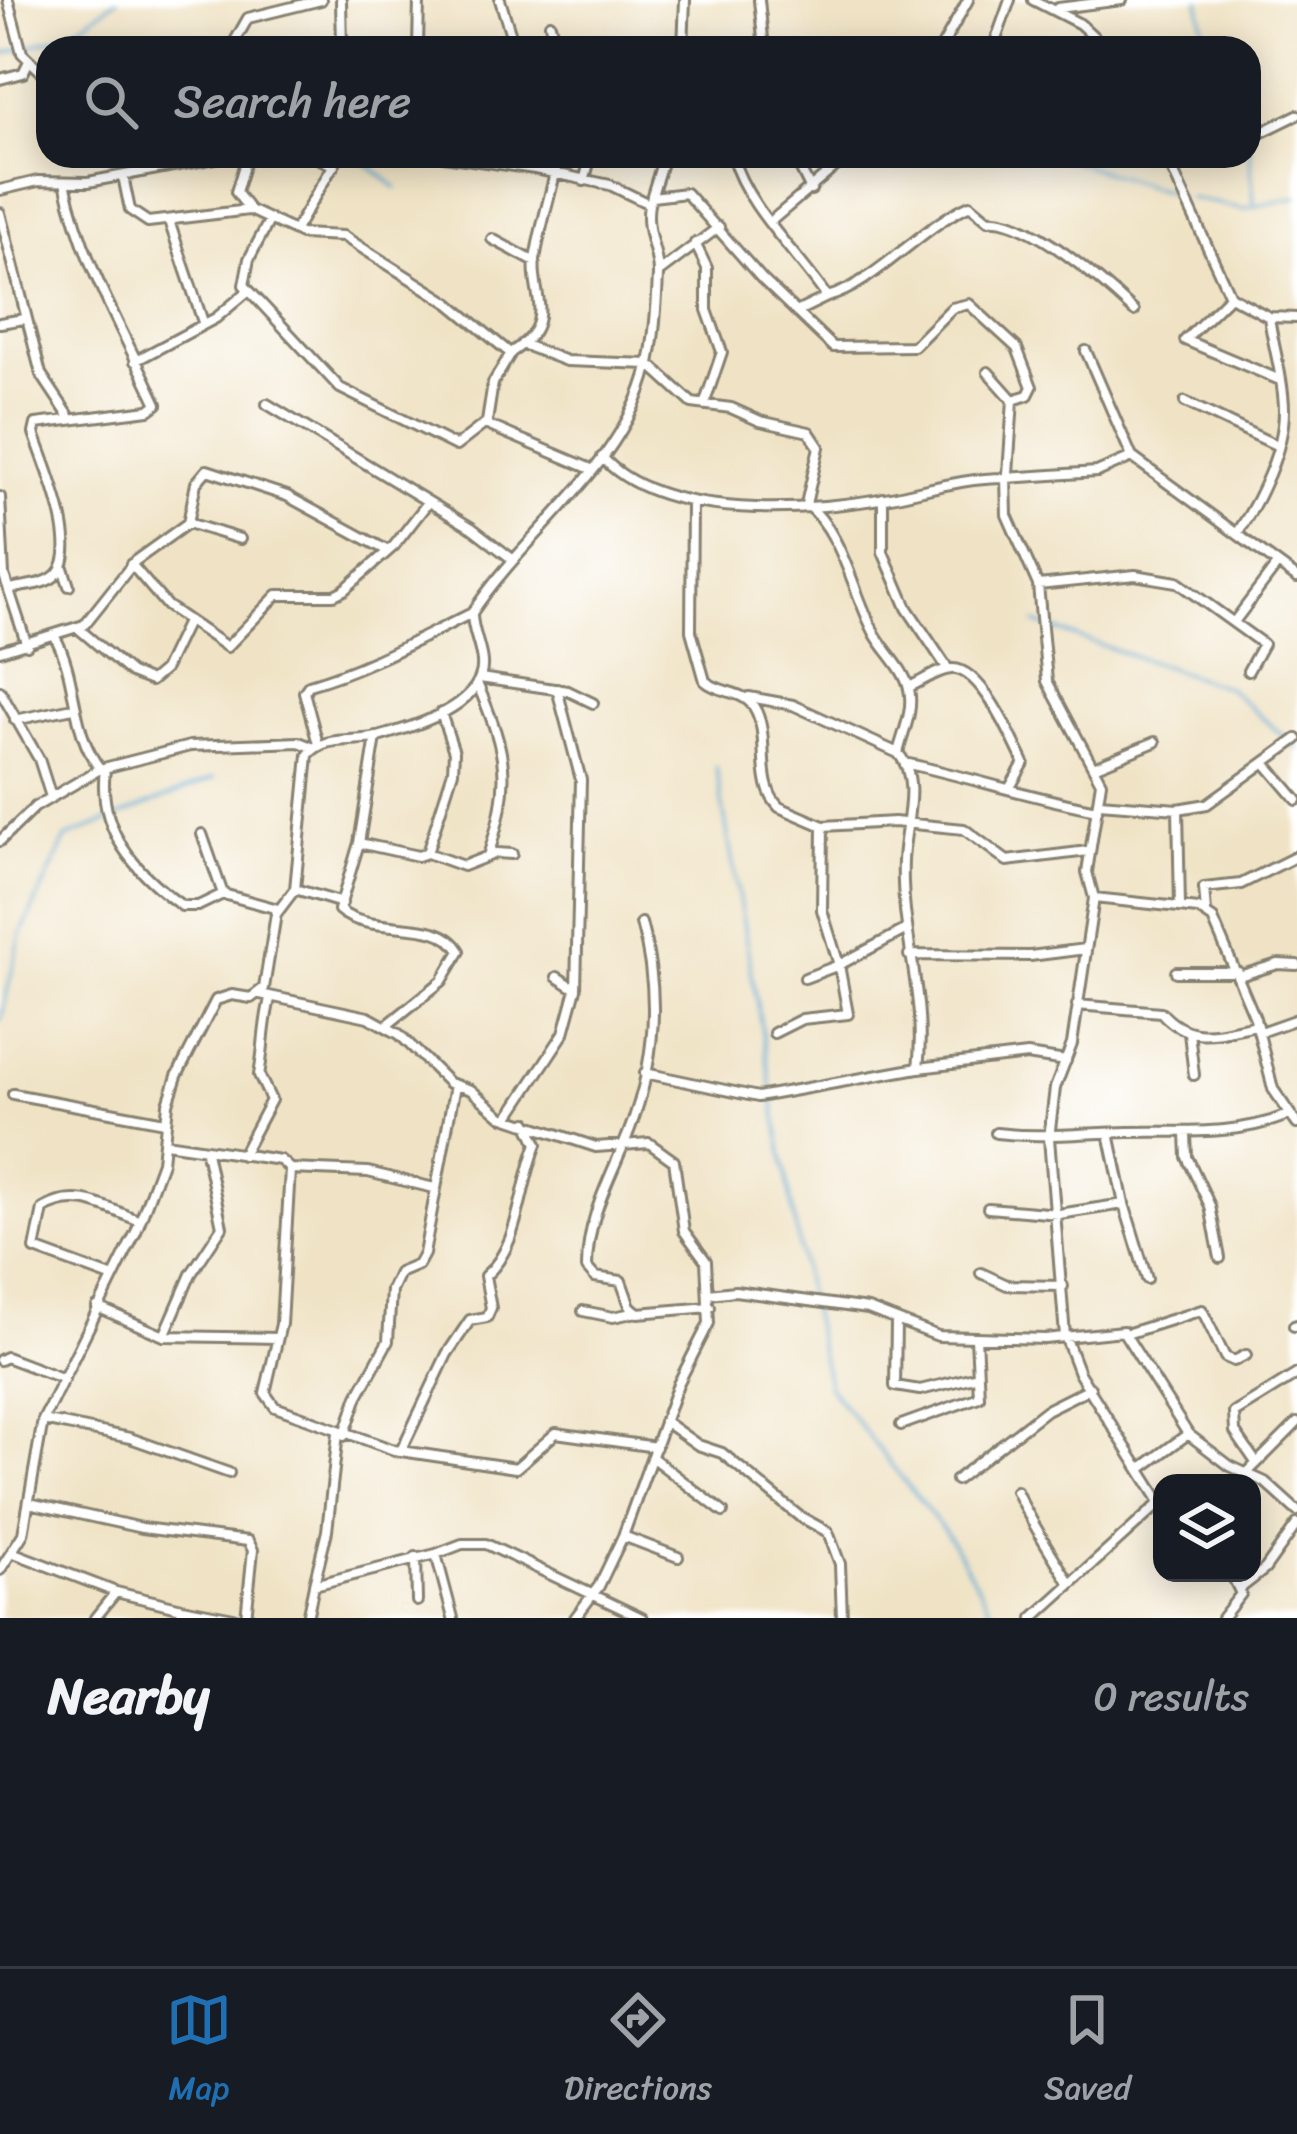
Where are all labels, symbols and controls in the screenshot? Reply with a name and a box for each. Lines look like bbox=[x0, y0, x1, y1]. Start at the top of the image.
search box bbox=[36, 36, 1261, 168]
text: Search here bbox=[174, 62, 411, 142]
icon: search bbox=[78, 69, 144, 135]
map controls bbox=[1153, 1474, 1261, 1582]
button: layers bbox=[1153, 1474, 1261, 1582]
text: Nearby bbox=[48, 1651, 209, 1741]
text: 0 results bbox=[1093, 1662, 1249, 1731]
tab: Map bbox=[166, 1987, 232, 2117]
tab: Directions bbox=[564, 1987, 712, 2117]
tab: Saved bbox=[1044, 1987, 1131, 2117]

